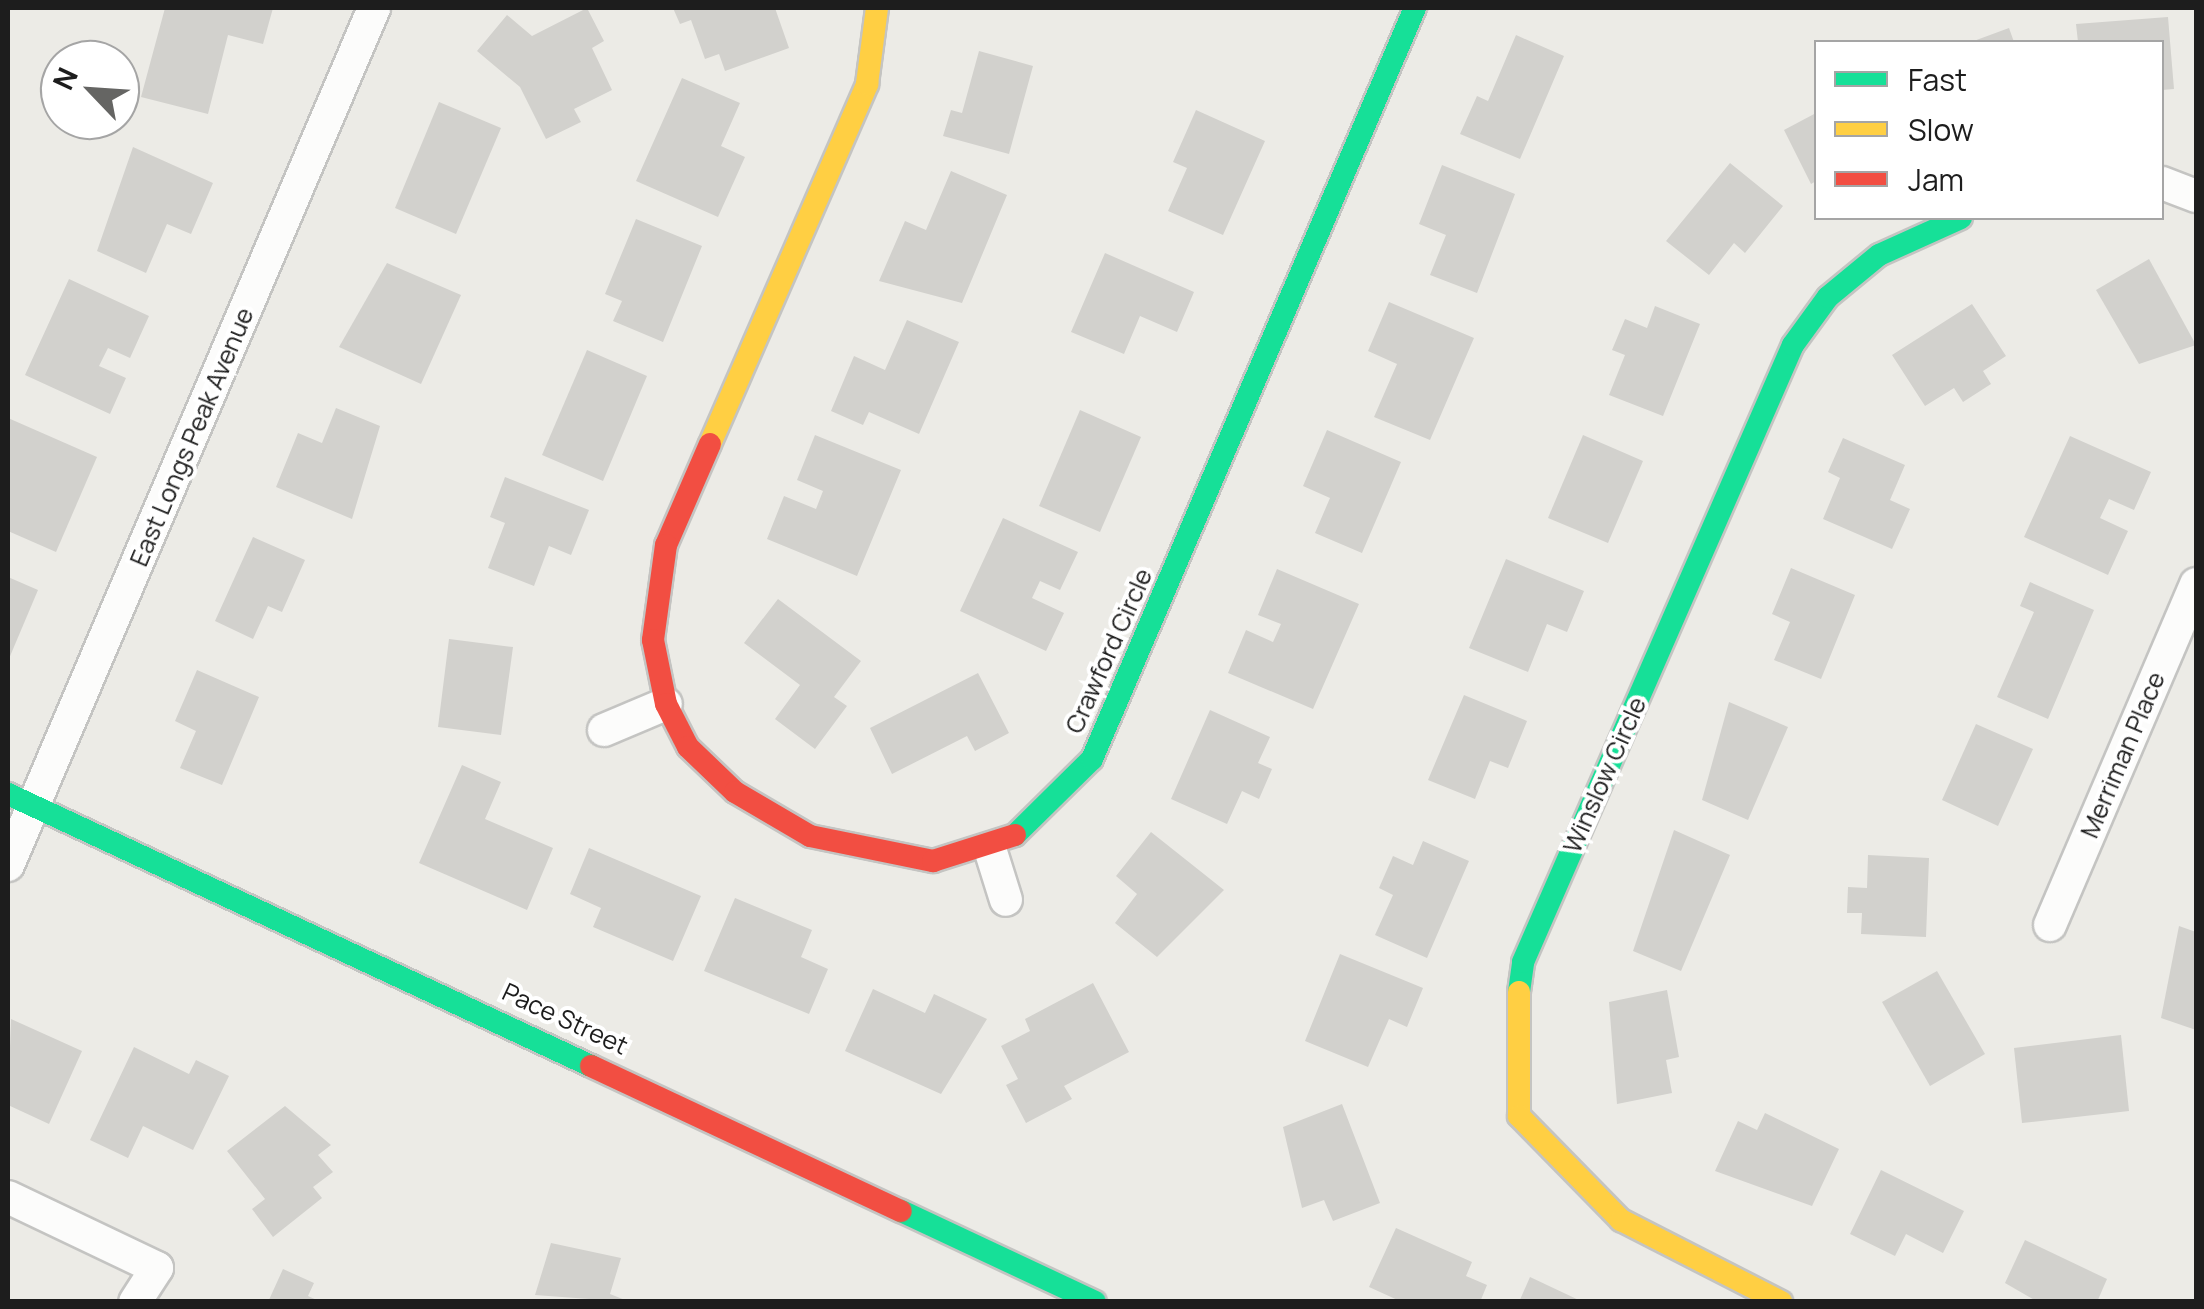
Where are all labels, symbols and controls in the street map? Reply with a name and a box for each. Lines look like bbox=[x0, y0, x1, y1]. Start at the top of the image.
north arrow bbox=[40, 40, 140, 140]
legend bbox=[1814, 40, 2164, 220]
text: Fast bbox=[1908, 59, 1967, 100]
text: N bbox=[43, 61, 86, 95]
text: Slow bbox=[1908, 109, 1974, 150]
text: Jam bbox=[1908, 159, 1964, 200]
street label: East Longs Peak Avenue bbox=[124, 303, 260, 571]
street label: Crawford Circle bbox=[1059, 564, 1159, 738]
street label: Merriman Place bbox=[2075, 668, 2171, 842]
street label: Winslow Circle bbox=[1557, 692, 1653, 858]
street label: Pace Street bbox=[498, 977, 632, 1061]

